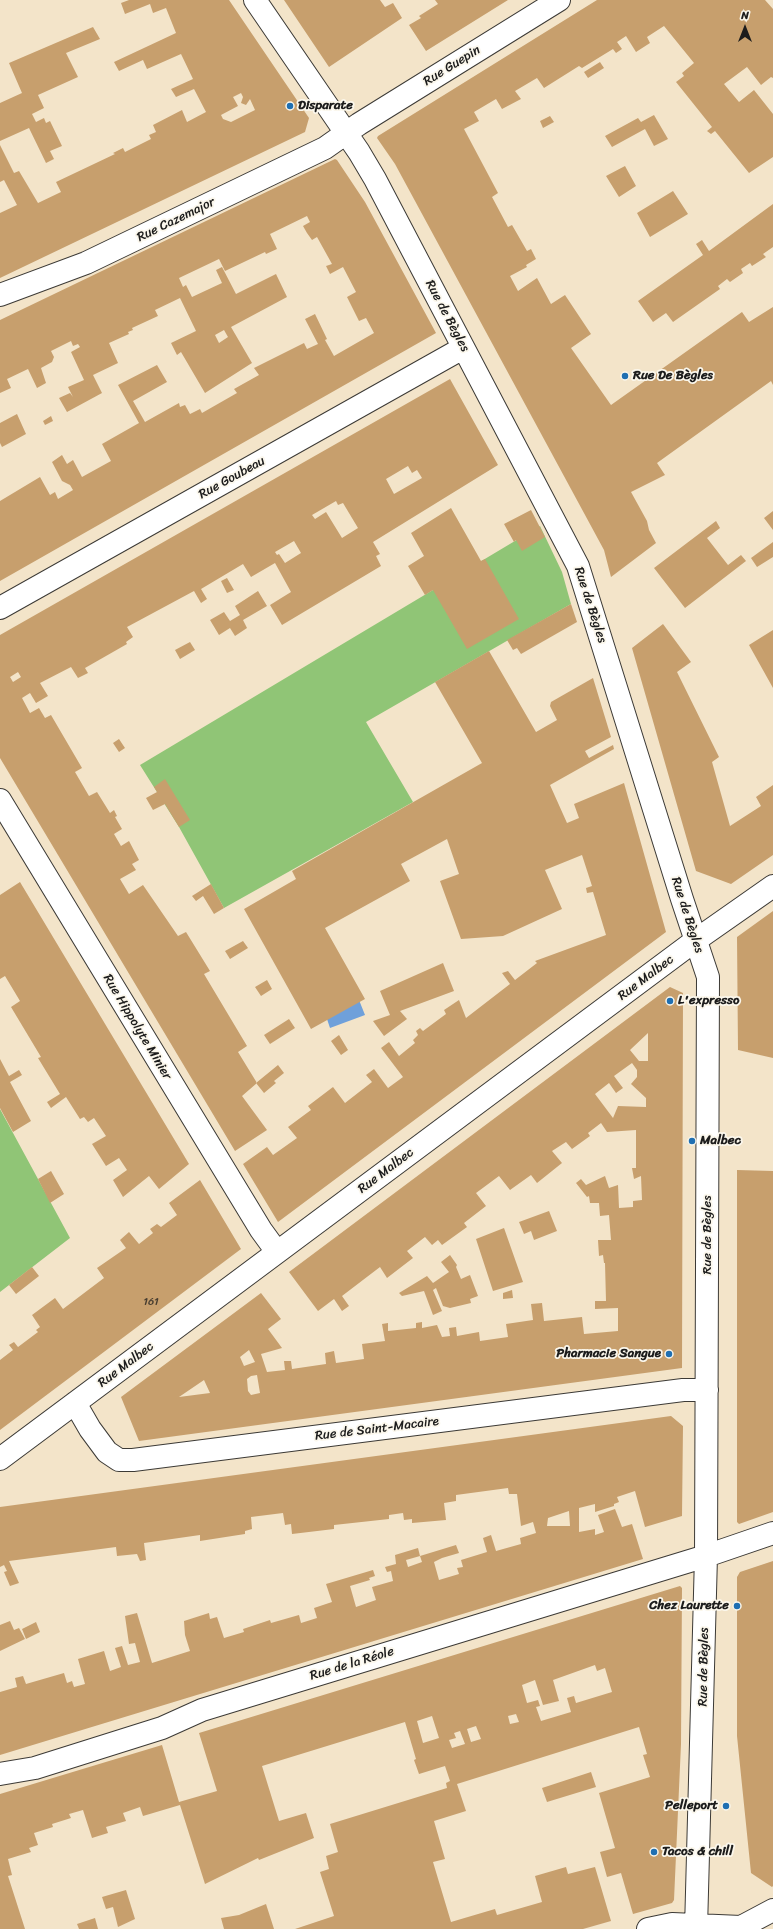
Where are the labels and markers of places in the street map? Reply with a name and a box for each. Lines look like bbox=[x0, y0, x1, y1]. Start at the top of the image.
place label: Disparate bbox=[298, 98, 353, 114]
marker: Disparate bbox=[285, 101, 295, 111]
place label: Rue De Bègles bbox=[633, 368, 713, 384]
marker: Rue De Bègles bbox=[620, 371, 630, 381]
place label: L'expresso bbox=[678, 993, 739, 1009]
marker: L'expresso bbox=[665, 996, 675, 1006]
place label: Malbec bbox=[700, 1133, 741, 1149]
marker: Malbec bbox=[687, 1136, 697, 1146]
place label: Pharmacie Sangue bbox=[556, 1346, 661, 1362]
marker: Pharmacie Sangue bbox=[664, 1349, 674, 1359]
place label: Chez Laurette bbox=[649, 1598, 729, 1614]
marker: Chez Laurette bbox=[732, 1601, 742, 1611]
place label: Pelleport bbox=[665, 1798, 718, 1814]
marker: Pelleport bbox=[721, 1801, 731, 1811]
place label: Tacos & chill bbox=[662, 1844, 733, 1860]
marker: Tacos & chill bbox=[649, 1847, 659, 1857]

